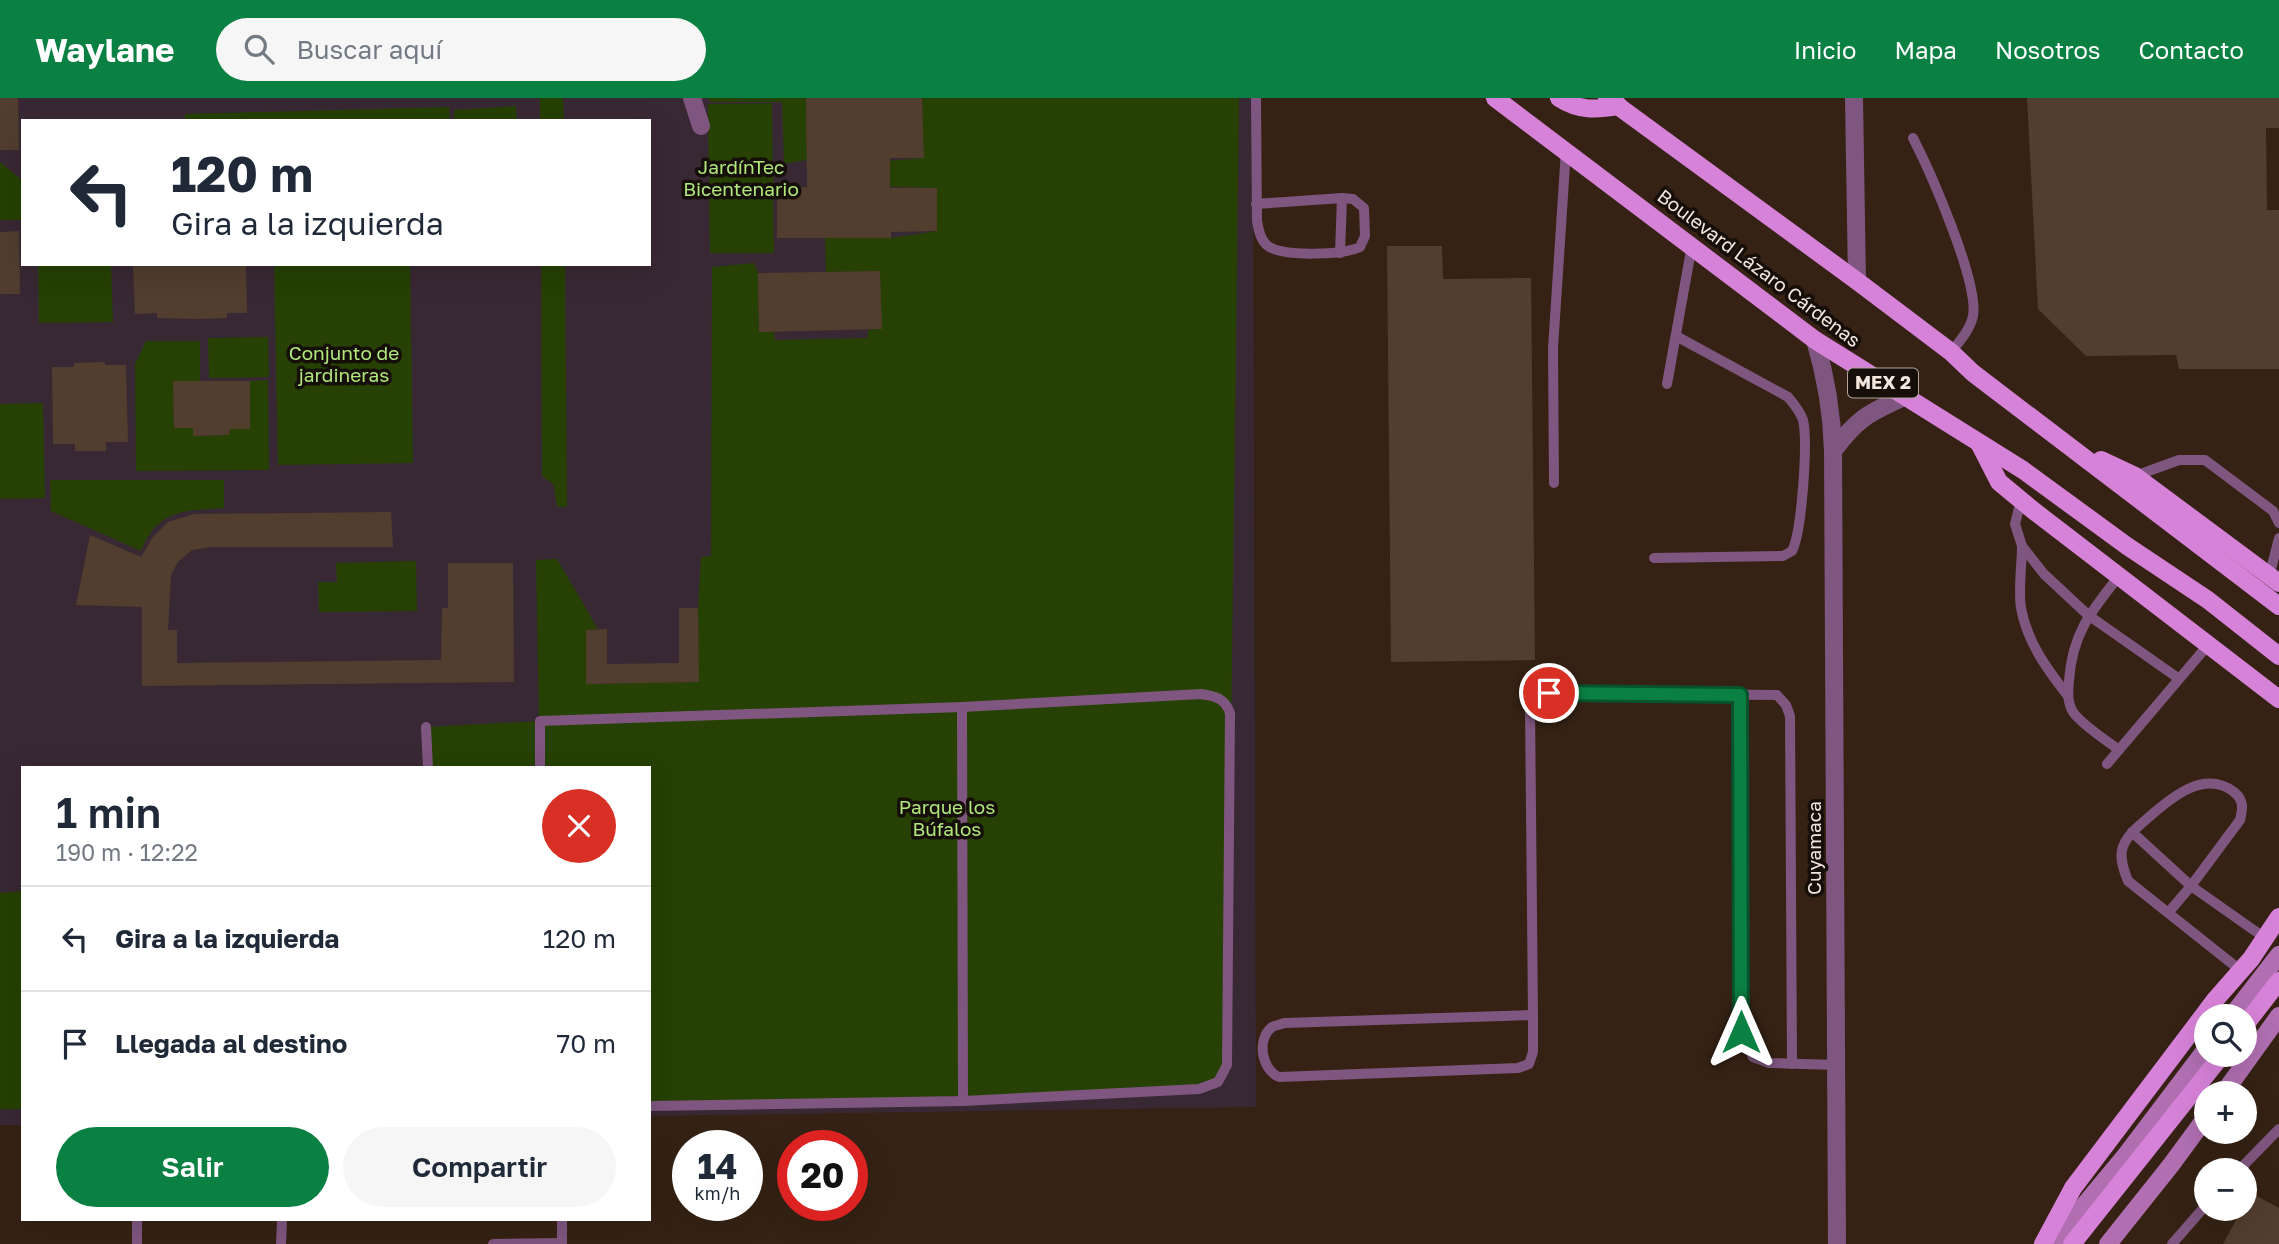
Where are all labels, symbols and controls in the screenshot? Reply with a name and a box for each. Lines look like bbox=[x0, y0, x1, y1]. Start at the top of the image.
search box bbox=[216, 18, 706, 81]
text: Waylane bbox=[35, 30, 174, 69]
icon: search bbox=[240, 30, 278, 68]
text: Buscar aquí bbox=[296, 34, 442, 65]
text: Inicio bbox=[1794, 35, 1856, 64]
text: Mapa bbox=[1894, 35, 1957, 64]
text: Nosotros bbox=[1995, 35, 2101, 64]
text: Contacto bbox=[2139, 35, 2244, 64]
text: 120 m bbox=[171, 144, 313, 203]
icon: left bbox=[56, 147, 147, 238]
park label: JardínTec Bicentenario bbox=[683, 155, 799, 200]
street label: Boulevard Lázaro Cárdenas bbox=[1653, 184, 1865, 351]
text: Gira a la izquierda bbox=[171, 204, 444, 242]
park label: Conjunto de jardineras bbox=[289, 341, 399, 386]
road number: MEX 2 bbox=[1848, 368, 1918, 398]
pin bbox=[1519, 663, 1579, 723]
icon: arrive bbox=[1530, 674, 1568, 712]
text: 1 min bbox=[56, 787, 161, 837]
button: close bbox=[542, 789, 616, 863]
park label: Parque los Búfalos bbox=[899, 795, 995, 840]
street label: Cuyamaca bbox=[1802, 801, 1825, 895]
text: 190 m · 12:22 bbox=[56, 838, 198, 866]
icon: left bbox=[56, 920, 94, 958]
text: Gira a la izquierda bbox=[115, 923, 339, 954]
text: 120 m bbox=[543, 923, 616, 954]
position arrow bbox=[1704, 995, 1778, 1069]
map controls bbox=[2194, 1004, 2257, 1221]
button: search bbox=[2194, 1004, 2257, 1067]
icon: arrive bbox=[56, 1025, 94, 1063]
text: Llegada al destino bbox=[115, 1028, 347, 1059]
text: 70 m bbox=[557, 1028, 616, 1059]
button: + bbox=[2194, 1081, 2257, 1144]
button: Salir bbox=[56, 1127, 329, 1207]
button: Compartir bbox=[343, 1127, 616, 1207]
speed limit sign: 20 bbox=[777, 1130, 868, 1221]
text: 14 bbox=[698, 1145, 737, 1187]
button: − bbox=[2194, 1158, 2257, 1221]
text: km/h bbox=[695, 1182, 740, 1204]

